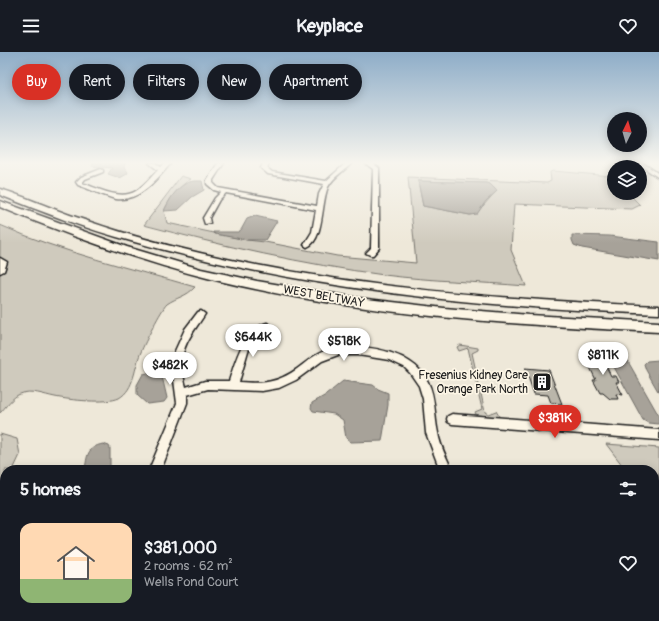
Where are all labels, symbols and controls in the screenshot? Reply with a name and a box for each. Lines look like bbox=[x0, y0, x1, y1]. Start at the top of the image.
icon: menu bbox=[20, 15, 42, 37]
text: Keyplace bbox=[296, 15, 363, 38]
icon: heart bbox=[617, 15, 639, 37]
chip: Buy bbox=[12, 64, 61, 100]
chip: Rent bbox=[69, 64, 125, 100]
chip: Filters bbox=[133, 64, 199, 100]
chip: New bbox=[207, 64, 261, 100]
chip: Apartment bbox=[269, 64, 362, 100]
north arrow bbox=[607, 112, 647, 152]
map controls bbox=[607, 112, 647, 200]
button: layers bbox=[607, 160, 647, 200]
street label: WEST BELTWAY bbox=[282, 282, 366, 311]
pin: $644K bbox=[225, 324, 281, 358]
pin: $518K bbox=[316, 328, 372, 362]
text: $644K bbox=[234, 329, 272, 345]
text: $518K bbox=[327, 333, 361, 349]
pin: $811K bbox=[575, 342, 631, 376]
text: $811K bbox=[587, 347, 619, 363]
pin: $482K bbox=[142, 352, 198, 386]
text: $482K bbox=[152, 357, 188, 373]
place label: Fresenius Kidney Care Orange Park North bbox=[418, 368, 528, 397]
building icon: Fresenius Kidney Care Orange Park North bbox=[531, 371, 553, 393]
pin: $381K bbox=[527, 405, 583, 439]
text: $381K bbox=[538, 410, 572, 426]
icon: filters bbox=[617, 478, 639, 500]
text: 5 homes bbox=[20, 479, 81, 500]
text: $381,000 bbox=[144, 537, 217, 558]
icon: home bbox=[52, 539, 100, 587]
icon: heart bbox=[617, 552, 639, 574]
text: 2 rooms · 62 m² bbox=[144, 558, 233, 574]
text: Wells Pond Court bbox=[144, 574, 238, 590]

